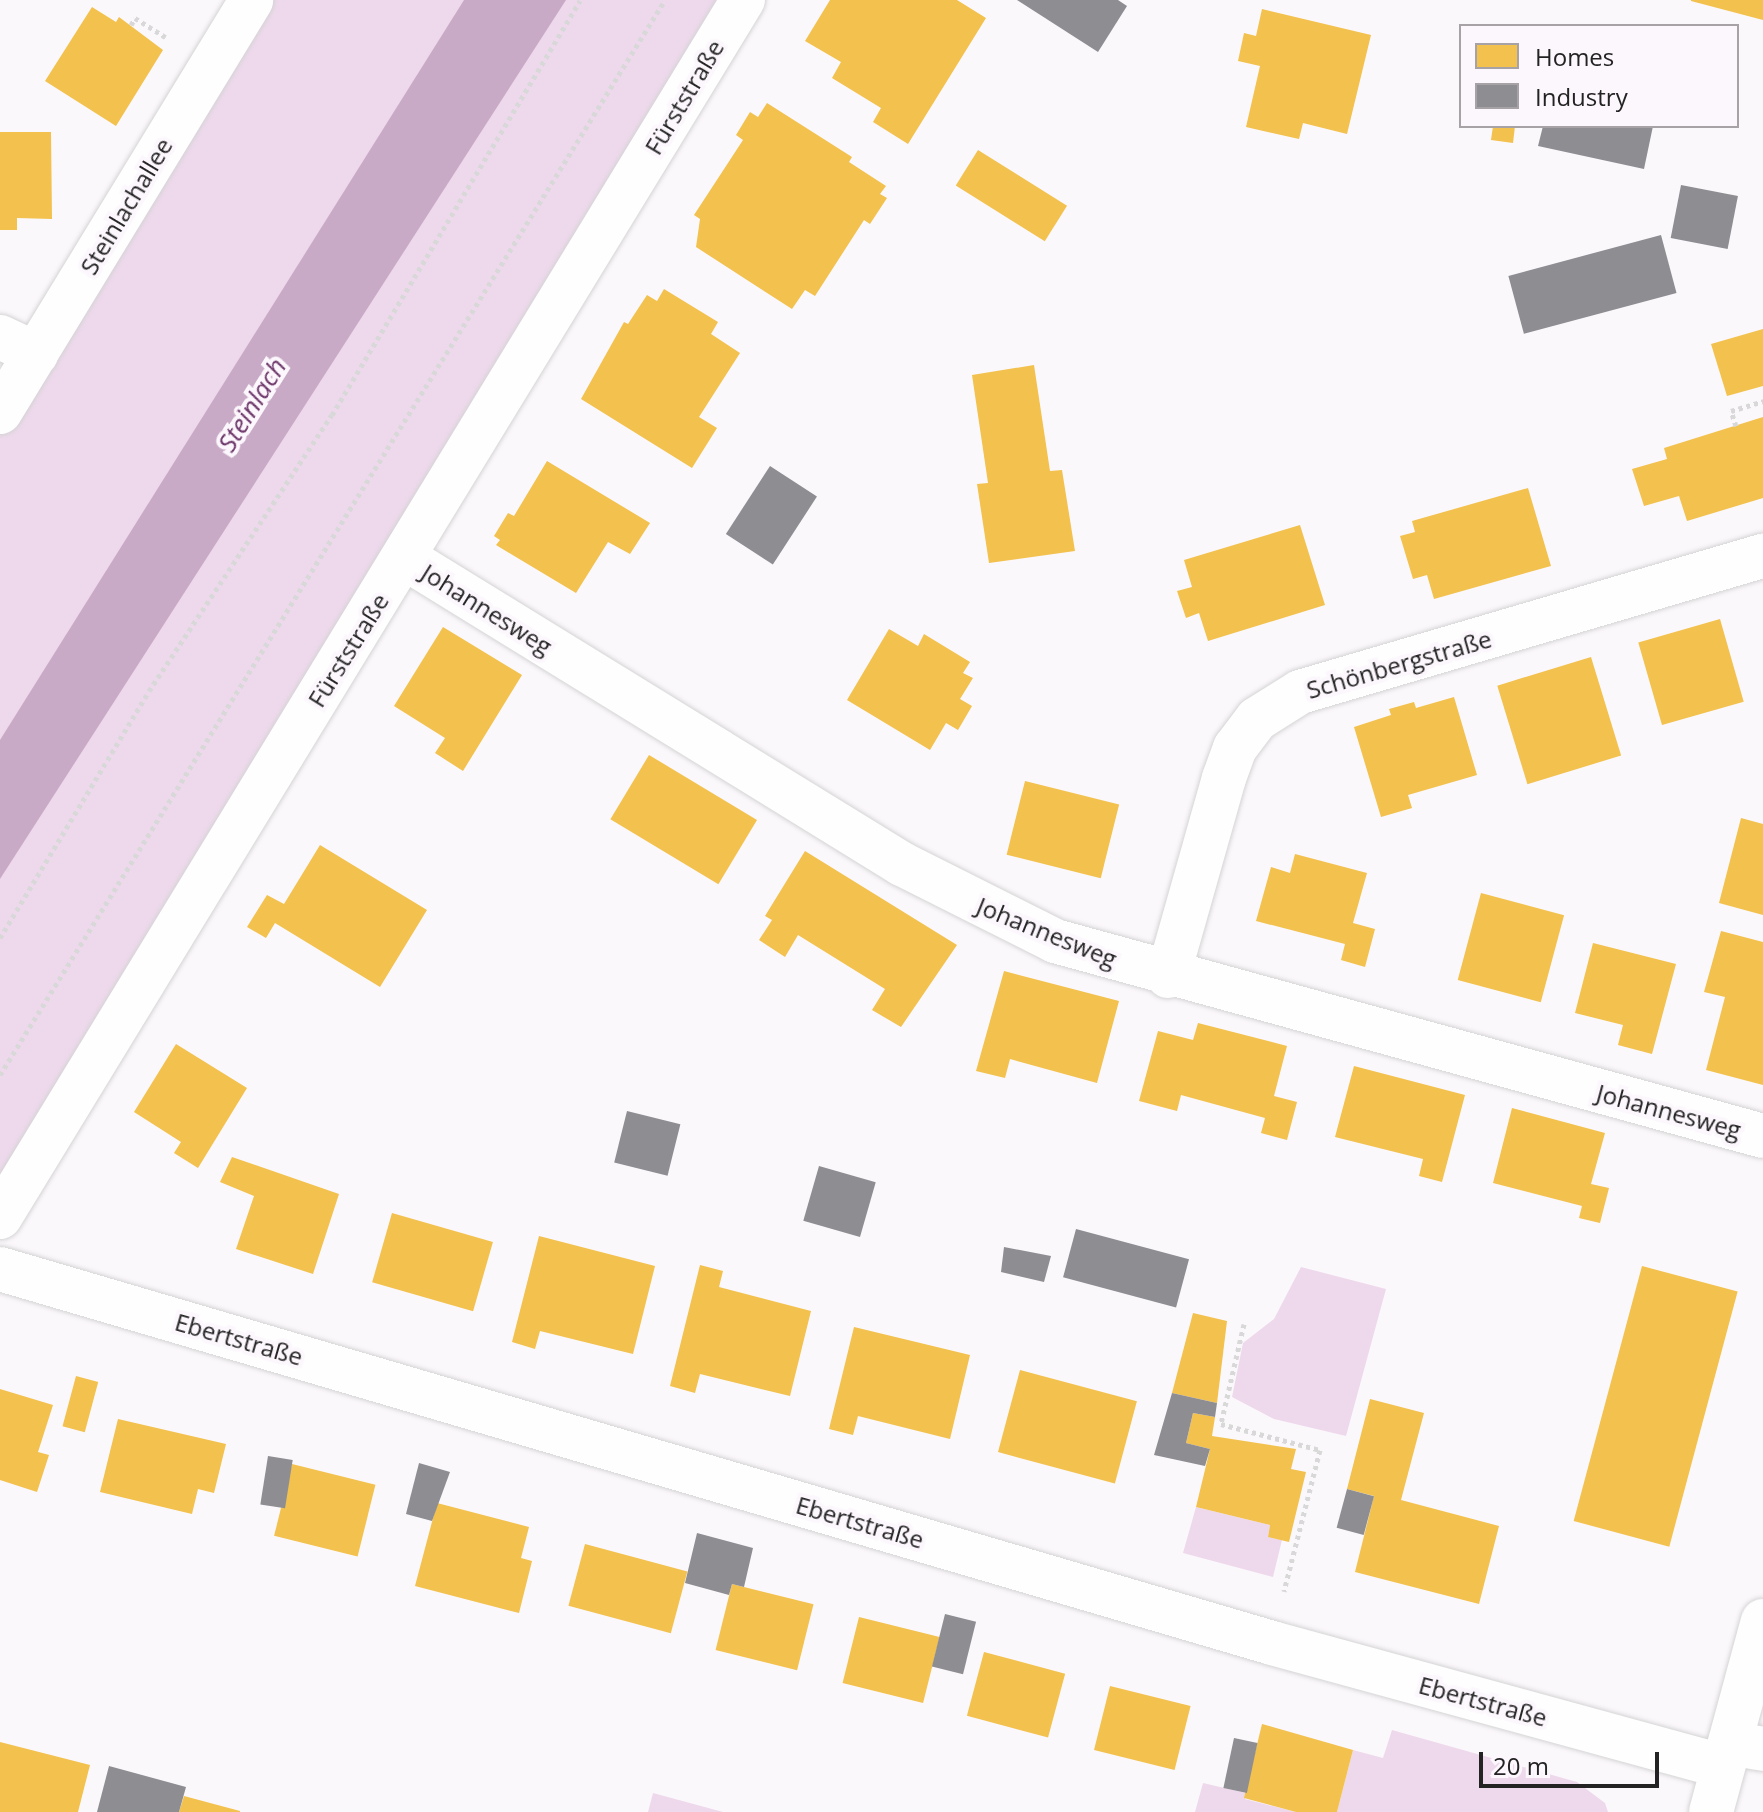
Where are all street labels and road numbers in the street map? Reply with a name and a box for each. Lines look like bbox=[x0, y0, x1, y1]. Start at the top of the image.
street label: Fürststraße bbox=[639, 35, 729, 159]
street label: Steinlachallee bbox=[74, 133, 178, 279]
street label: Johannesweg bbox=[416, 557, 558, 661]
street label: Fürststraße bbox=[302, 588, 394, 712]
street label: Schönbergstraße bbox=[1303, 624, 1495, 704]
street label: Johannesweg bbox=[973, 891, 1121, 973]
street label: Johannesweg bbox=[1594, 1078, 1744, 1144]
street label: Ebertstraße bbox=[172, 1307, 306, 1371]
street label: Ebertstraße bbox=[793, 1490, 927, 1554]
street label: Ebertstraße bbox=[1416, 1670, 1550, 1732]

